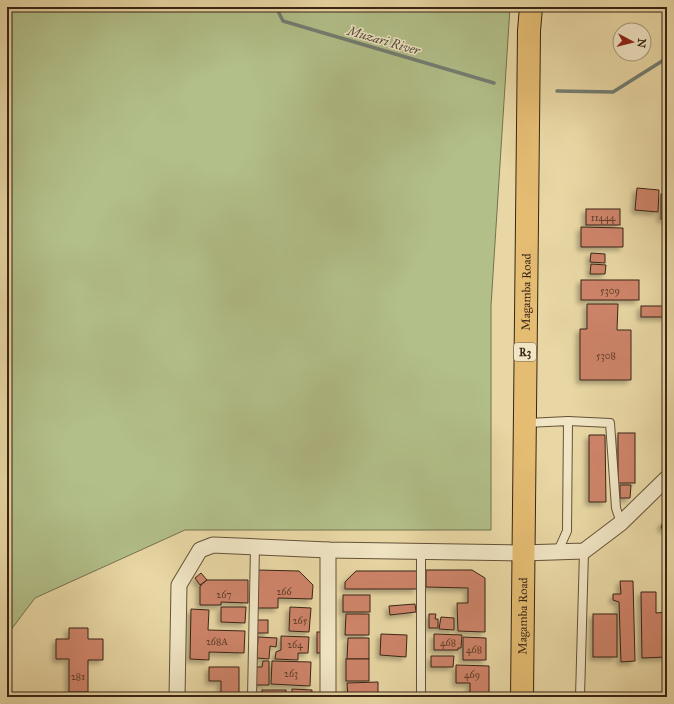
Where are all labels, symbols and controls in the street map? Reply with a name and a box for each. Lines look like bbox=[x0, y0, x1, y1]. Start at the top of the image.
water label: Muzari River bbox=[344, 22, 422, 59]
north arrow bbox=[612, 22, 652, 62]
text: N bbox=[634, 38, 648, 49]
house number: 11444 bbox=[591, 212, 616, 224]
street label: Magamba Road bbox=[519, 253, 534, 331]
house number: 5309 bbox=[600, 285, 620, 297]
road number: R3 bbox=[514, 343, 536, 361]
house number: 5308 bbox=[596, 350, 616, 362]
street label: Magamba Road bbox=[515, 577, 531, 655]
house number: 266 bbox=[276, 586, 292, 598]
house number: 267 bbox=[216, 589, 232, 601]
house number: 265 bbox=[293, 615, 308, 627]
house number: 268A bbox=[206, 636, 228, 648]
house number: 468 bbox=[440, 637, 456, 649]
house number: 264 bbox=[287, 639, 303, 651]
house number: 468 bbox=[466, 644, 482, 656]
house number: 263 bbox=[284, 668, 298, 680]
house number: 469 bbox=[464, 669, 480, 681]
house number: 281 bbox=[71, 671, 85, 683]

